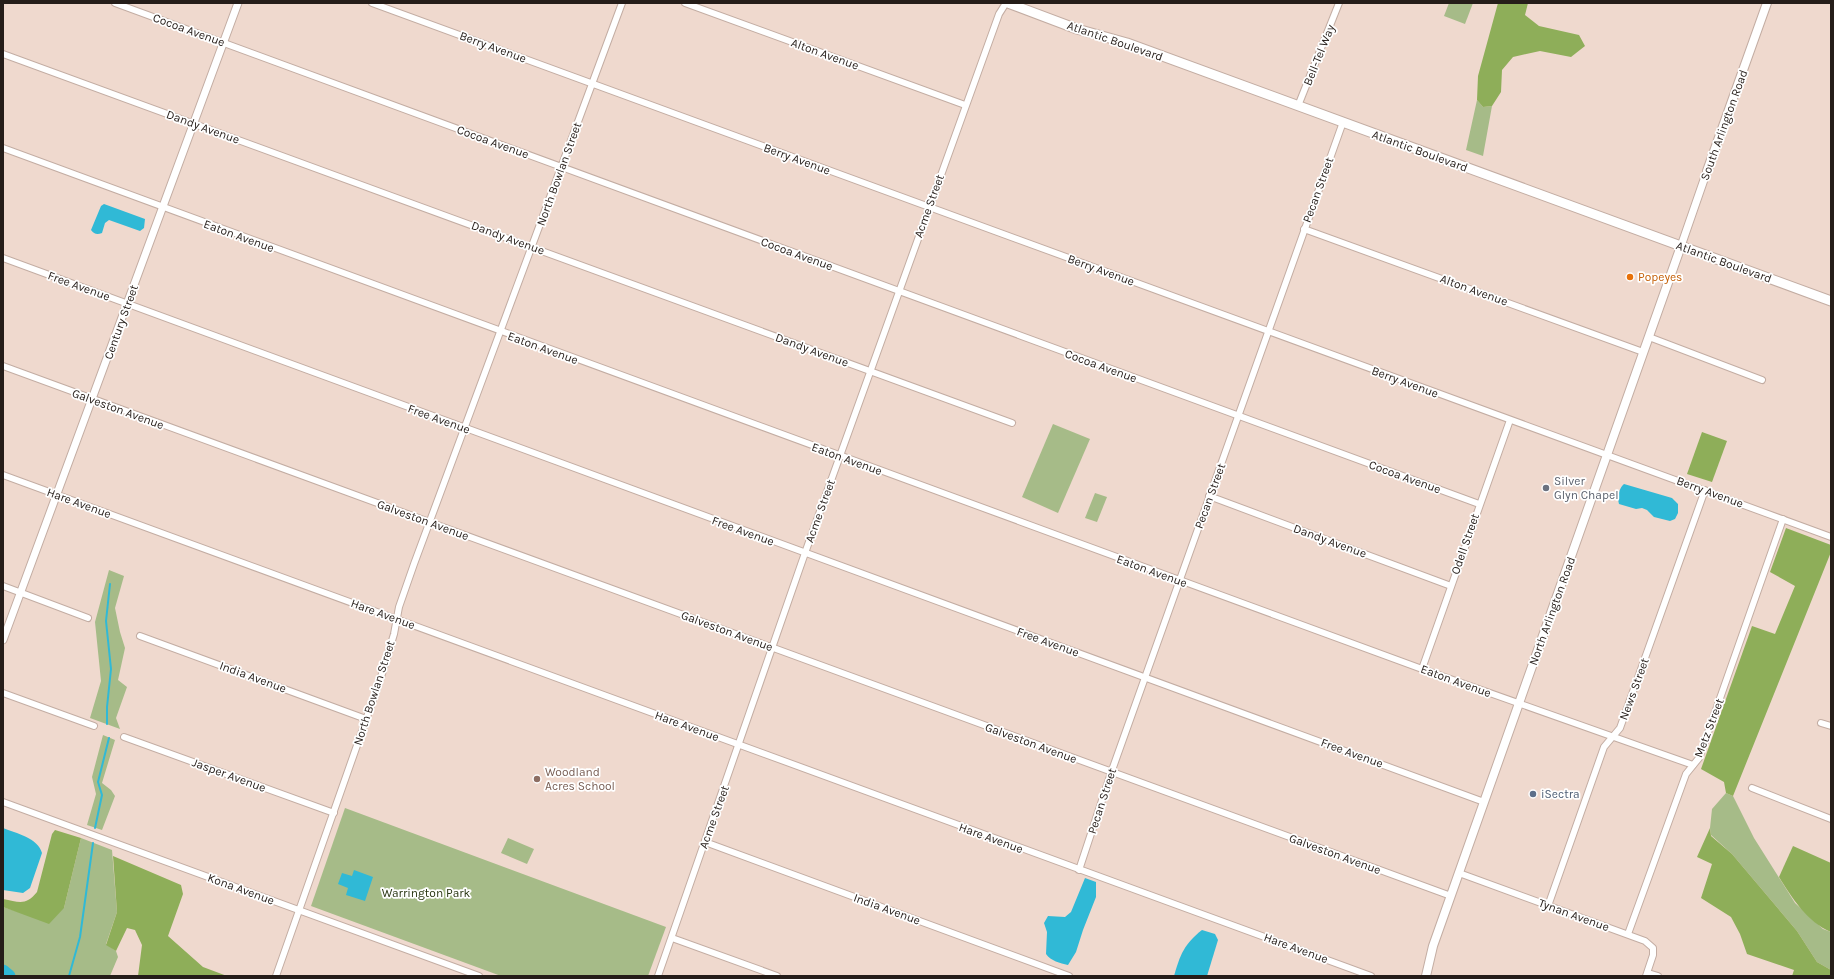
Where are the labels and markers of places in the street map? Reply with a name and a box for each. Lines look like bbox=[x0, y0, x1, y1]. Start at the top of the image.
place label: Popeyes bbox=[1638, 270, 1682, 284]
marker: Popeyes bbox=[1625, 272, 1635, 282]
place label: Silver Glyn Chapel bbox=[1554, 474, 1619, 502]
marker: Silver Glyn Chapel bbox=[1541, 483, 1551, 493]
place label: Woodland Acres School bbox=[545, 765, 615, 793]
marker: Woodland Acres School bbox=[532, 774, 542, 784]
place label: iSectra bbox=[1541, 787, 1580, 801]
marker: iSectra bbox=[1528, 789, 1538, 799]

